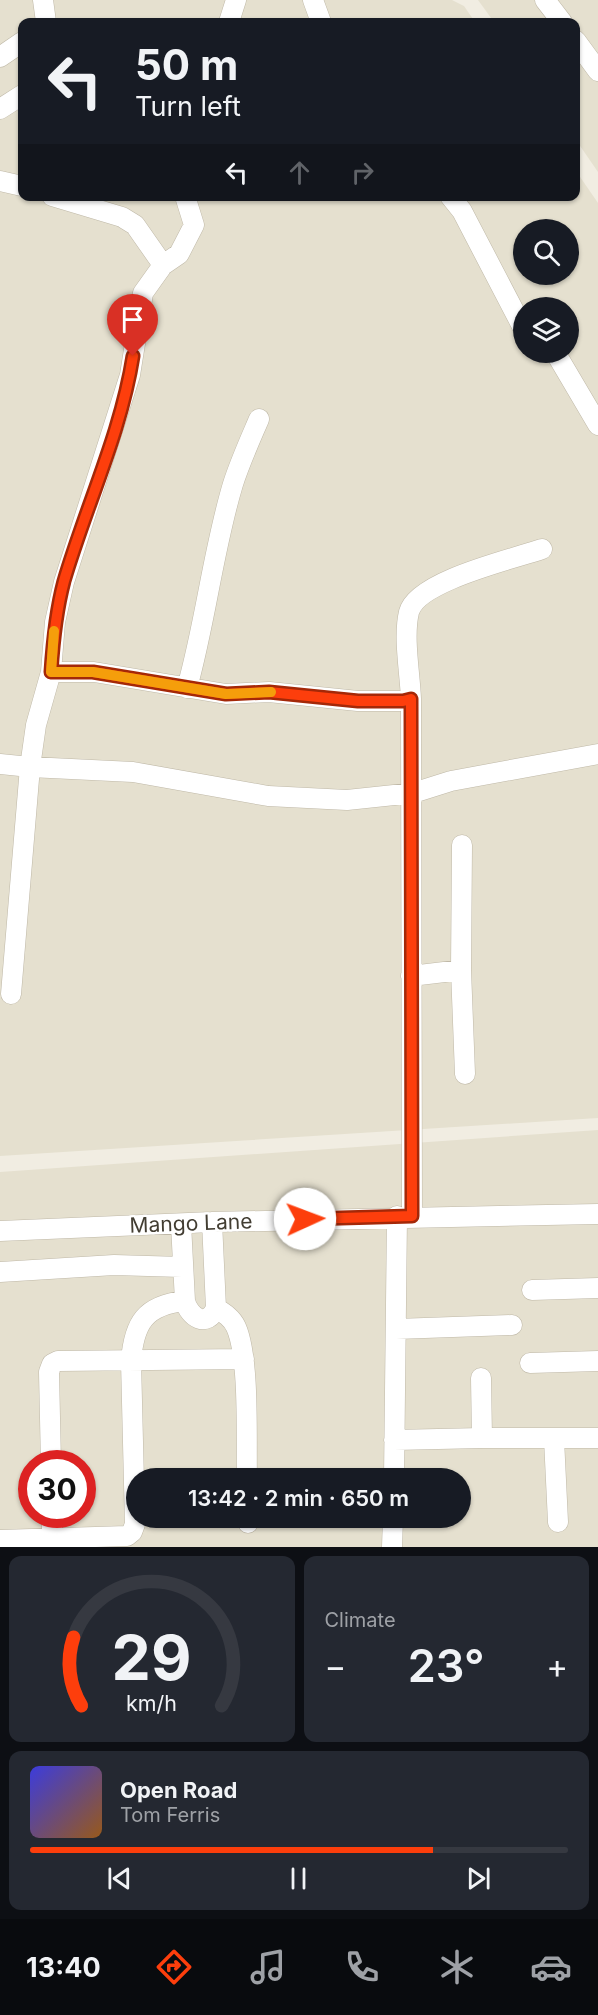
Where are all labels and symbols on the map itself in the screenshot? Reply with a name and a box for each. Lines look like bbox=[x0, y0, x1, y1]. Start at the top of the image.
pin bbox=[107, 294, 158, 356]
position arrow bbox=[273, 1187, 337, 1251]
street label: Mango Lane bbox=[129, 1208, 253, 1238]
speed limit sign: 30 bbox=[18, 1450, 96, 1528]

